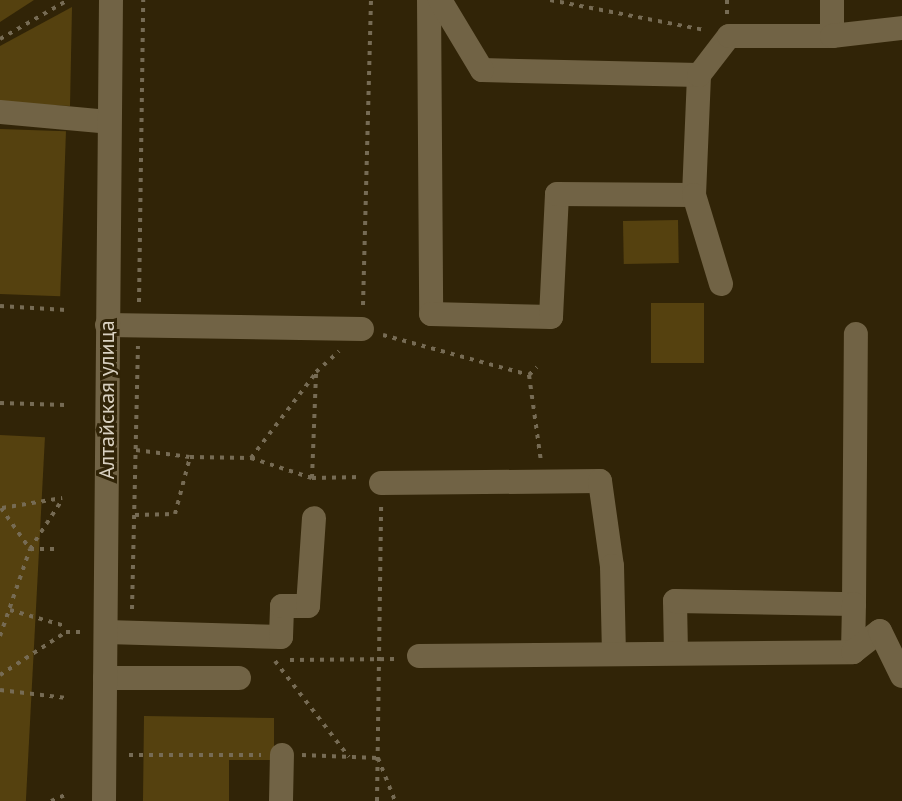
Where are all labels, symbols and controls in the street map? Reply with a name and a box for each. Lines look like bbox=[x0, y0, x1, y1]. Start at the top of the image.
street label: Алтайская улица bbox=[94, 320, 120, 480]

